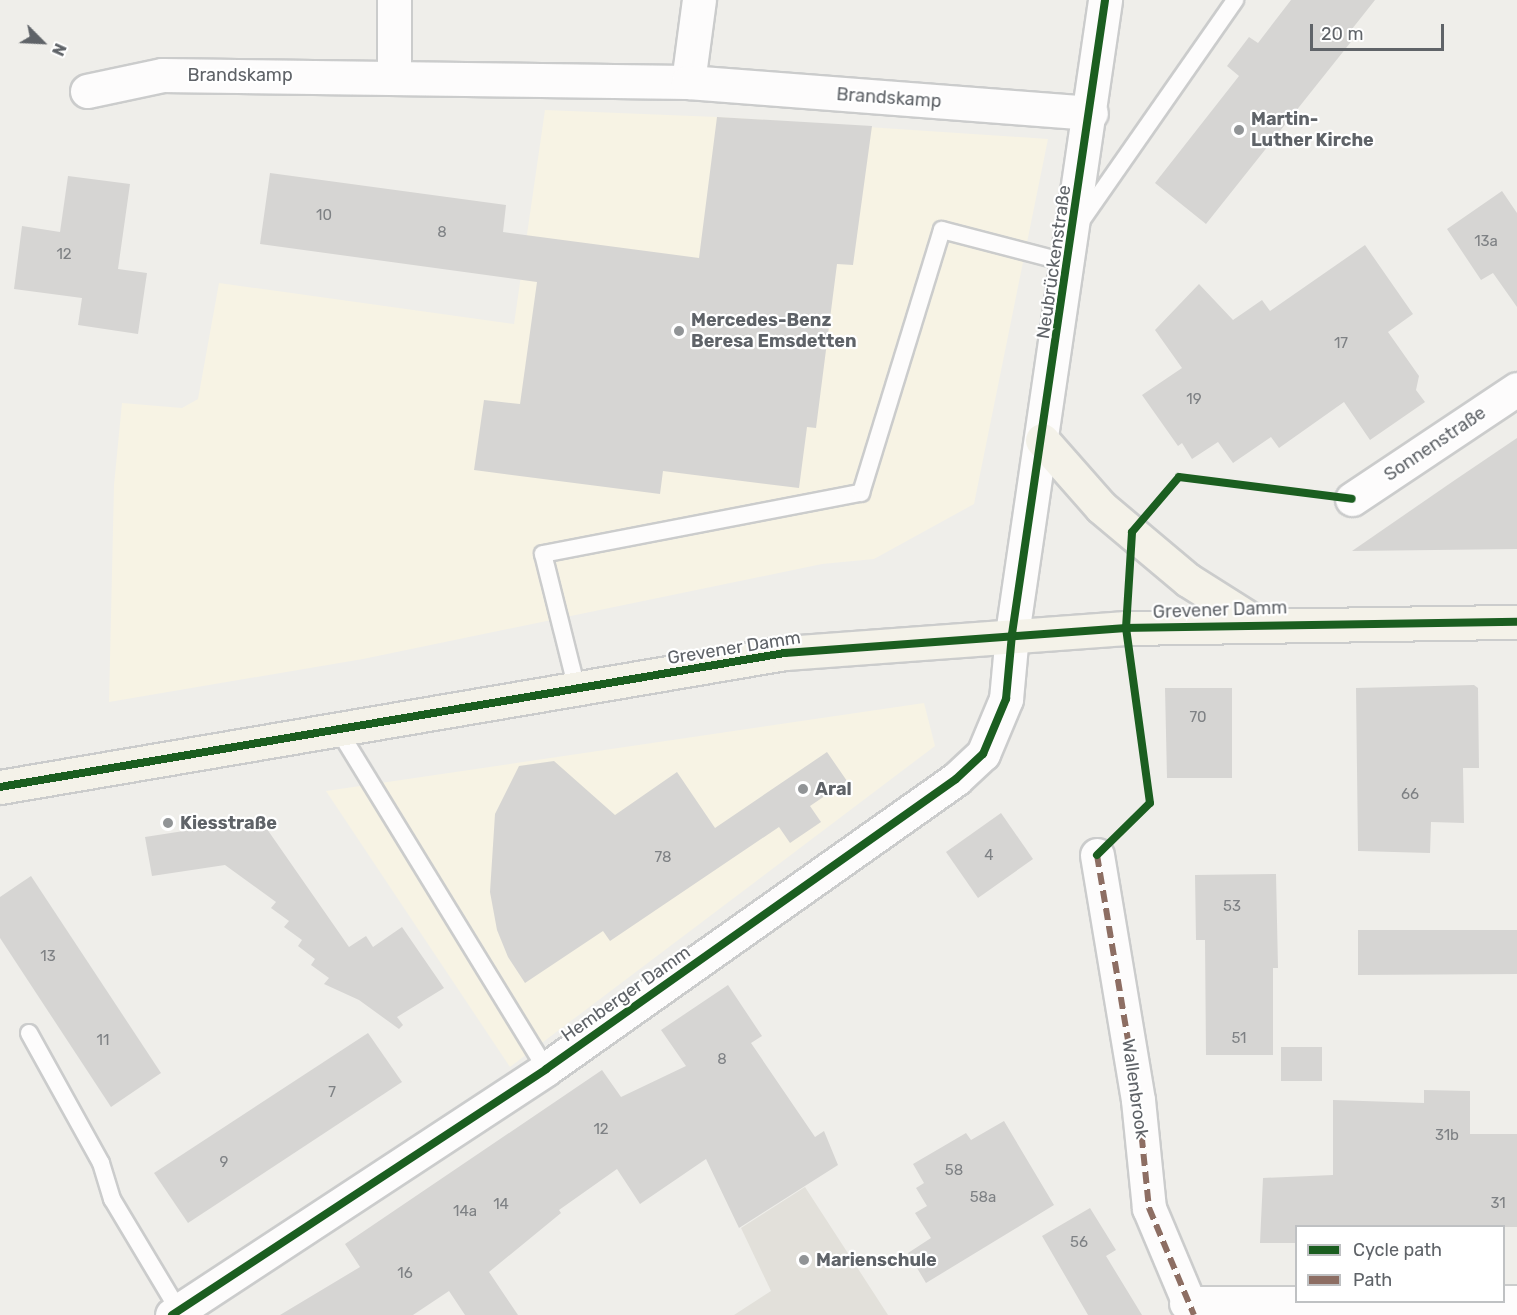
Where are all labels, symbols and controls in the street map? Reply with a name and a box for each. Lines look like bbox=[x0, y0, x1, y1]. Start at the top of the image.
north arrow bbox=[12, 12, 72, 72]
scale bar bbox=[1313, 12, 1446, 50]
text: 20 m bbox=[1321, 23, 1363, 45]
text: N bbox=[48, 40, 70, 59]
street label: Brandskamp bbox=[187, 64, 293, 86]
street label: Brandskamp bbox=[836, 84, 942, 112]
place label: Martin- Luther Kirche bbox=[1251, 109, 1374, 152]
marker: Martin- Luther Kirche bbox=[1232, 123, 1246, 137]
street label: Neubrückenstraße bbox=[1033, 184, 1075, 340]
house number: 10 bbox=[316, 207, 332, 225]
house number: 8 bbox=[437, 224, 447, 242]
house number: 13a bbox=[1474, 233, 1498, 251]
house number: 12 bbox=[56, 246, 72, 264]
place label: Mercedes-Benz Beresa Emsdetten bbox=[691, 310, 857, 352]
marker: Mercedes-Benz Beresa Emsdetten bbox=[672, 324, 686, 338]
house number: 17 bbox=[1334, 335, 1348, 353]
house number: 19 bbox=[1186, 391, 1202, 409]
street label: Sonnenstraße bbox=[1380, 402, 1490, 486]
street label: Grevener Damm bbox=[1152, 597, 1288, 623]
street label: Grevener Damm bbox=[666, 627, 802, 669]
house number: 70 bbox=[1189, 709, 1207, 727]
place label: Aral bbox=[815, 778, 852, 800]
marker: Aral bbox=[796, 782, 810, 796]
house number: 66 bbox=[1401, 786, 1419, 804]
place label: Kiesstraße bbox=[180, 812, 277, 834]
marker: Kiesstraße bbox=[161, 816, 175, 830]
house number: 4 bbox=[984, 847, 994, 865]
house number: 78 bbox=[654, 849, 672, 867]
house number: 53 bbox=[1223, 898, 1241, 916]
street label: Hemberger Damm bbox=[557, 941, 695, 1047]
house number: 13 bbox=[40, 948, 56, 966]
house number: 51 bbox=[1231, 1030, 1247, 1048]
house number: 11 bbox=[97, 1032, 109, 1050]
street label: Wallenbrook bbox=[1117, 1037, 1153, 1141]
house number: 8 bbox=[717, 1051, 727, 1069]
house number: 7 bbox=[328, 1084, 336, 1102]
house number: 12 bbox=[593, 1121, 609, 1139]
house number: 31b bbox=[1435, 1127, 1459, 1145]
house number: 9 bbox=[220, 1154, 228, 1172]
house number: 58 bbox=[945, 1162, 963, 1180]
house number: 58a bbox=[970, 1189, 996, 1207]
house number: 31 bbox=[1490, 1195, 1506, 1213]
house number: 14 bbox=[493, 1196, 509, 1214]
house number: 14a bbox=[453, 1203, 477, 1221]
legend bbox=[1295, 1225, 1505, 1303]
house number: 56 bbox=[1070, 1234, 1088, 1252]
text: Cycle path bbox=[1353, 1239, 1442, 1261]
place label: Marienschule bbox=[816, 1249, 937, 1271]
marker: Marienschule bbox=[797, 1253, 811, 1267]
house number: 16 bbox=[397, 1265, 413, 1283]
text: Path bbox=[1353, 1269, 1392, 1291]

